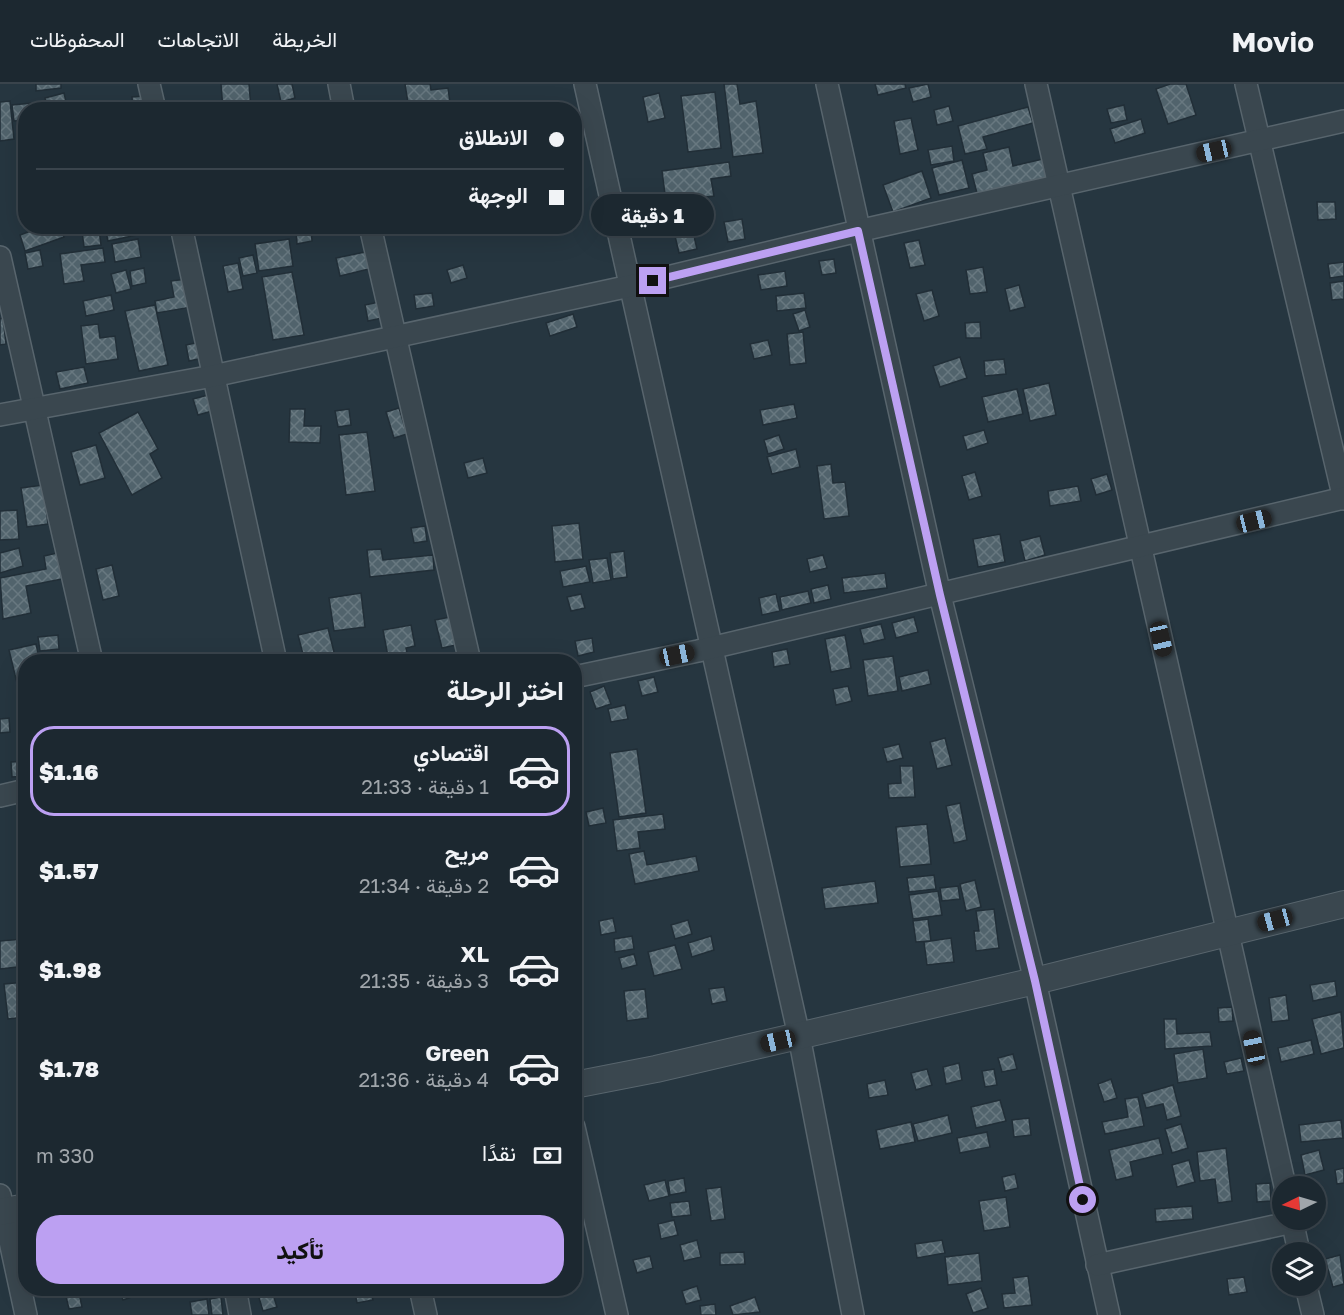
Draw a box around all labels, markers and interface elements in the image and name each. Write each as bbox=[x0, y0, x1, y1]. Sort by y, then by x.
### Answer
text: Movio bbox=[1232, 25, 1314, 58]
text: المحفوظات bbox=[30, 26, 125, 52]
text: الاتجاهات bbox=[158, 26, 239, 52]
text: الخريطة bbox=[272, 26, 337, 52]
text: الانطلاق bbox=[459, 123, 528, 150]
car bbox=[1194, 138, 1234, 164]
text: الوجهة bbox=[468, 181, 528, 208]
callout: 1 دقيقة bbox=[592, 194, 714, 236]
text: 1 دقيقة bbox=[621, 203, 684, 227]
route end bbox=[639, 267, 666, 294]
car bbox=[1234, 508, 1274, 534]
car bbox=[1148, 619, 1174, 659]
car bbox=[658, 642, 696, 668]
text: اختر الرحلة bbox=[447, 674, 564, 706]
text: اقتصادي bbox=[413, 739, 489, 766]
icon: car bbox=[507, 744, 561, 798]
text: $1.16 bbox=[39, 758, 99, 785]
text: 1 دقيقة · 21:33 bbox=[361, 774, 489, 798]
text: مريح bbox=[445, 838, 489, 865]
icon: car bbox=[507, 843, 561, 897]
text: $1.57 bbox=[39, 857, 99, 884]
text: 2 دقيقة · 21:34 bbox=[359, 873, 489, 897]
car bbox=[1255, 907, 1295, 933]
text: XL bbox=[461, 940, 489, 967]
icon: car bbox=[507, 942, 561, 996]
text: $1.98 bbox=[39, 956, 101, 983]
text: 3 دقيقة · 21:35 bbox=[359, 968, 489, 992]
car bbox=[758, 1028, 798, 1054]
car bbox=[1241, 1029, 1267, 1067]
text: Green bbox=[425, 1039, 489, 1066]
icon: car bbox=[507, 1041, 561, 1095]
text: $1.78 bbox=[39, 1055, 99, 1082]
text: 4 دقيقة · 21:36 bbox=[358, 1067, 489, 1091]
text: نقدًا bbox=[482, 1139, 516, 1166]
icon: cash bbox=[531, 1139, 564, 1172]
text: 330 m bbox=[36, 1143, 95, 1167]
north arrow bbox=[1272, 1176, 1326, 1230]
map controls bbox=[1272, 1176, 1326, 1296]
route start bbox=[1069, 1186, 1096, 1213]
button: تأكيد bbox=[36, 1215, 564, 1284]
button: layers bbox=[1272, 1242, 1326, 1296]

